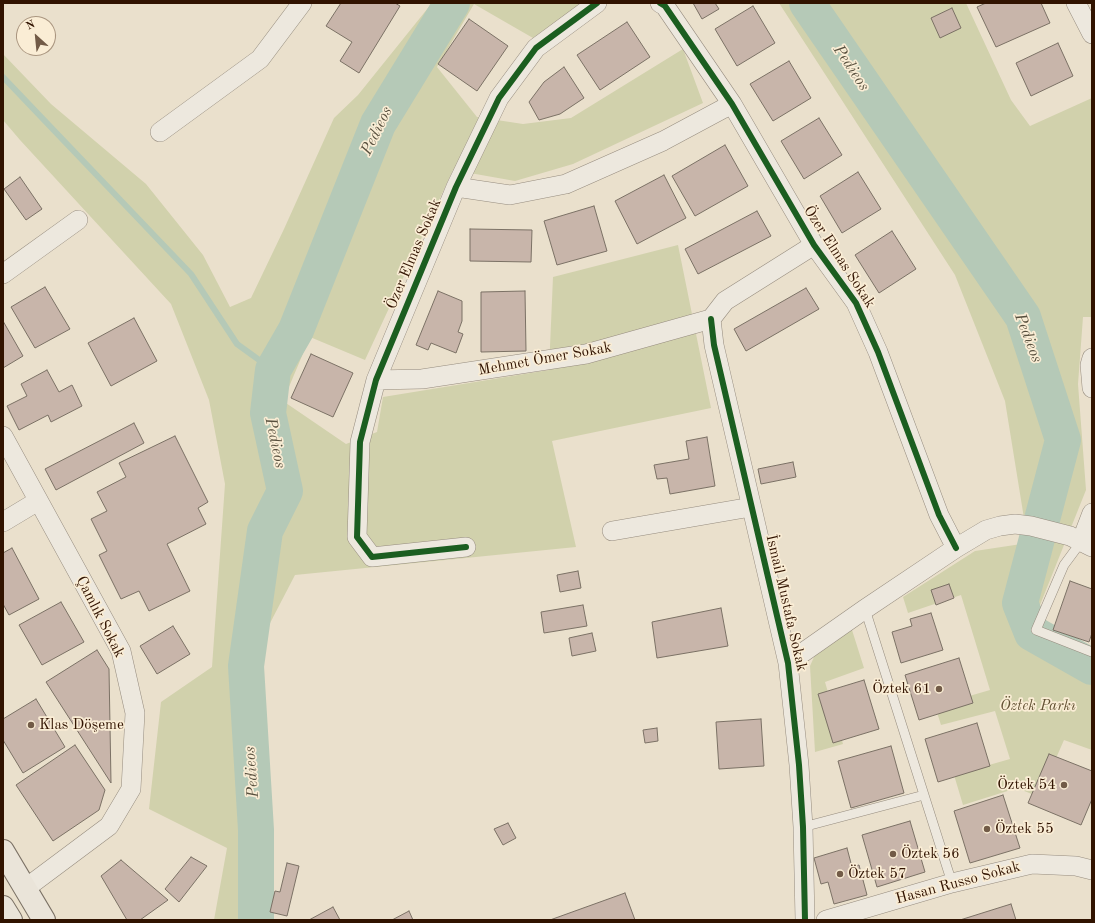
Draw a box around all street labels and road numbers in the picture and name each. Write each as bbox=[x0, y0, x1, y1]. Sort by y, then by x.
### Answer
street label: Özer Elmas Sokak bbox=[383, 196, 445, 312]
street label: Özer Elmas Sokak bbox=[799, 202, 879, 312]
street label: Mehmet Ömer Sokak bbox=[477, 338, 613, 380]
street label: İsmail Mustafa Sokak bbox=[761, 533, 811, 673]
street label: Çamlık Sokak bbox=[72, 573, 128, 661]
street label: Hasan Russo Sokak bbox=[894, 858, 1022, 908]

